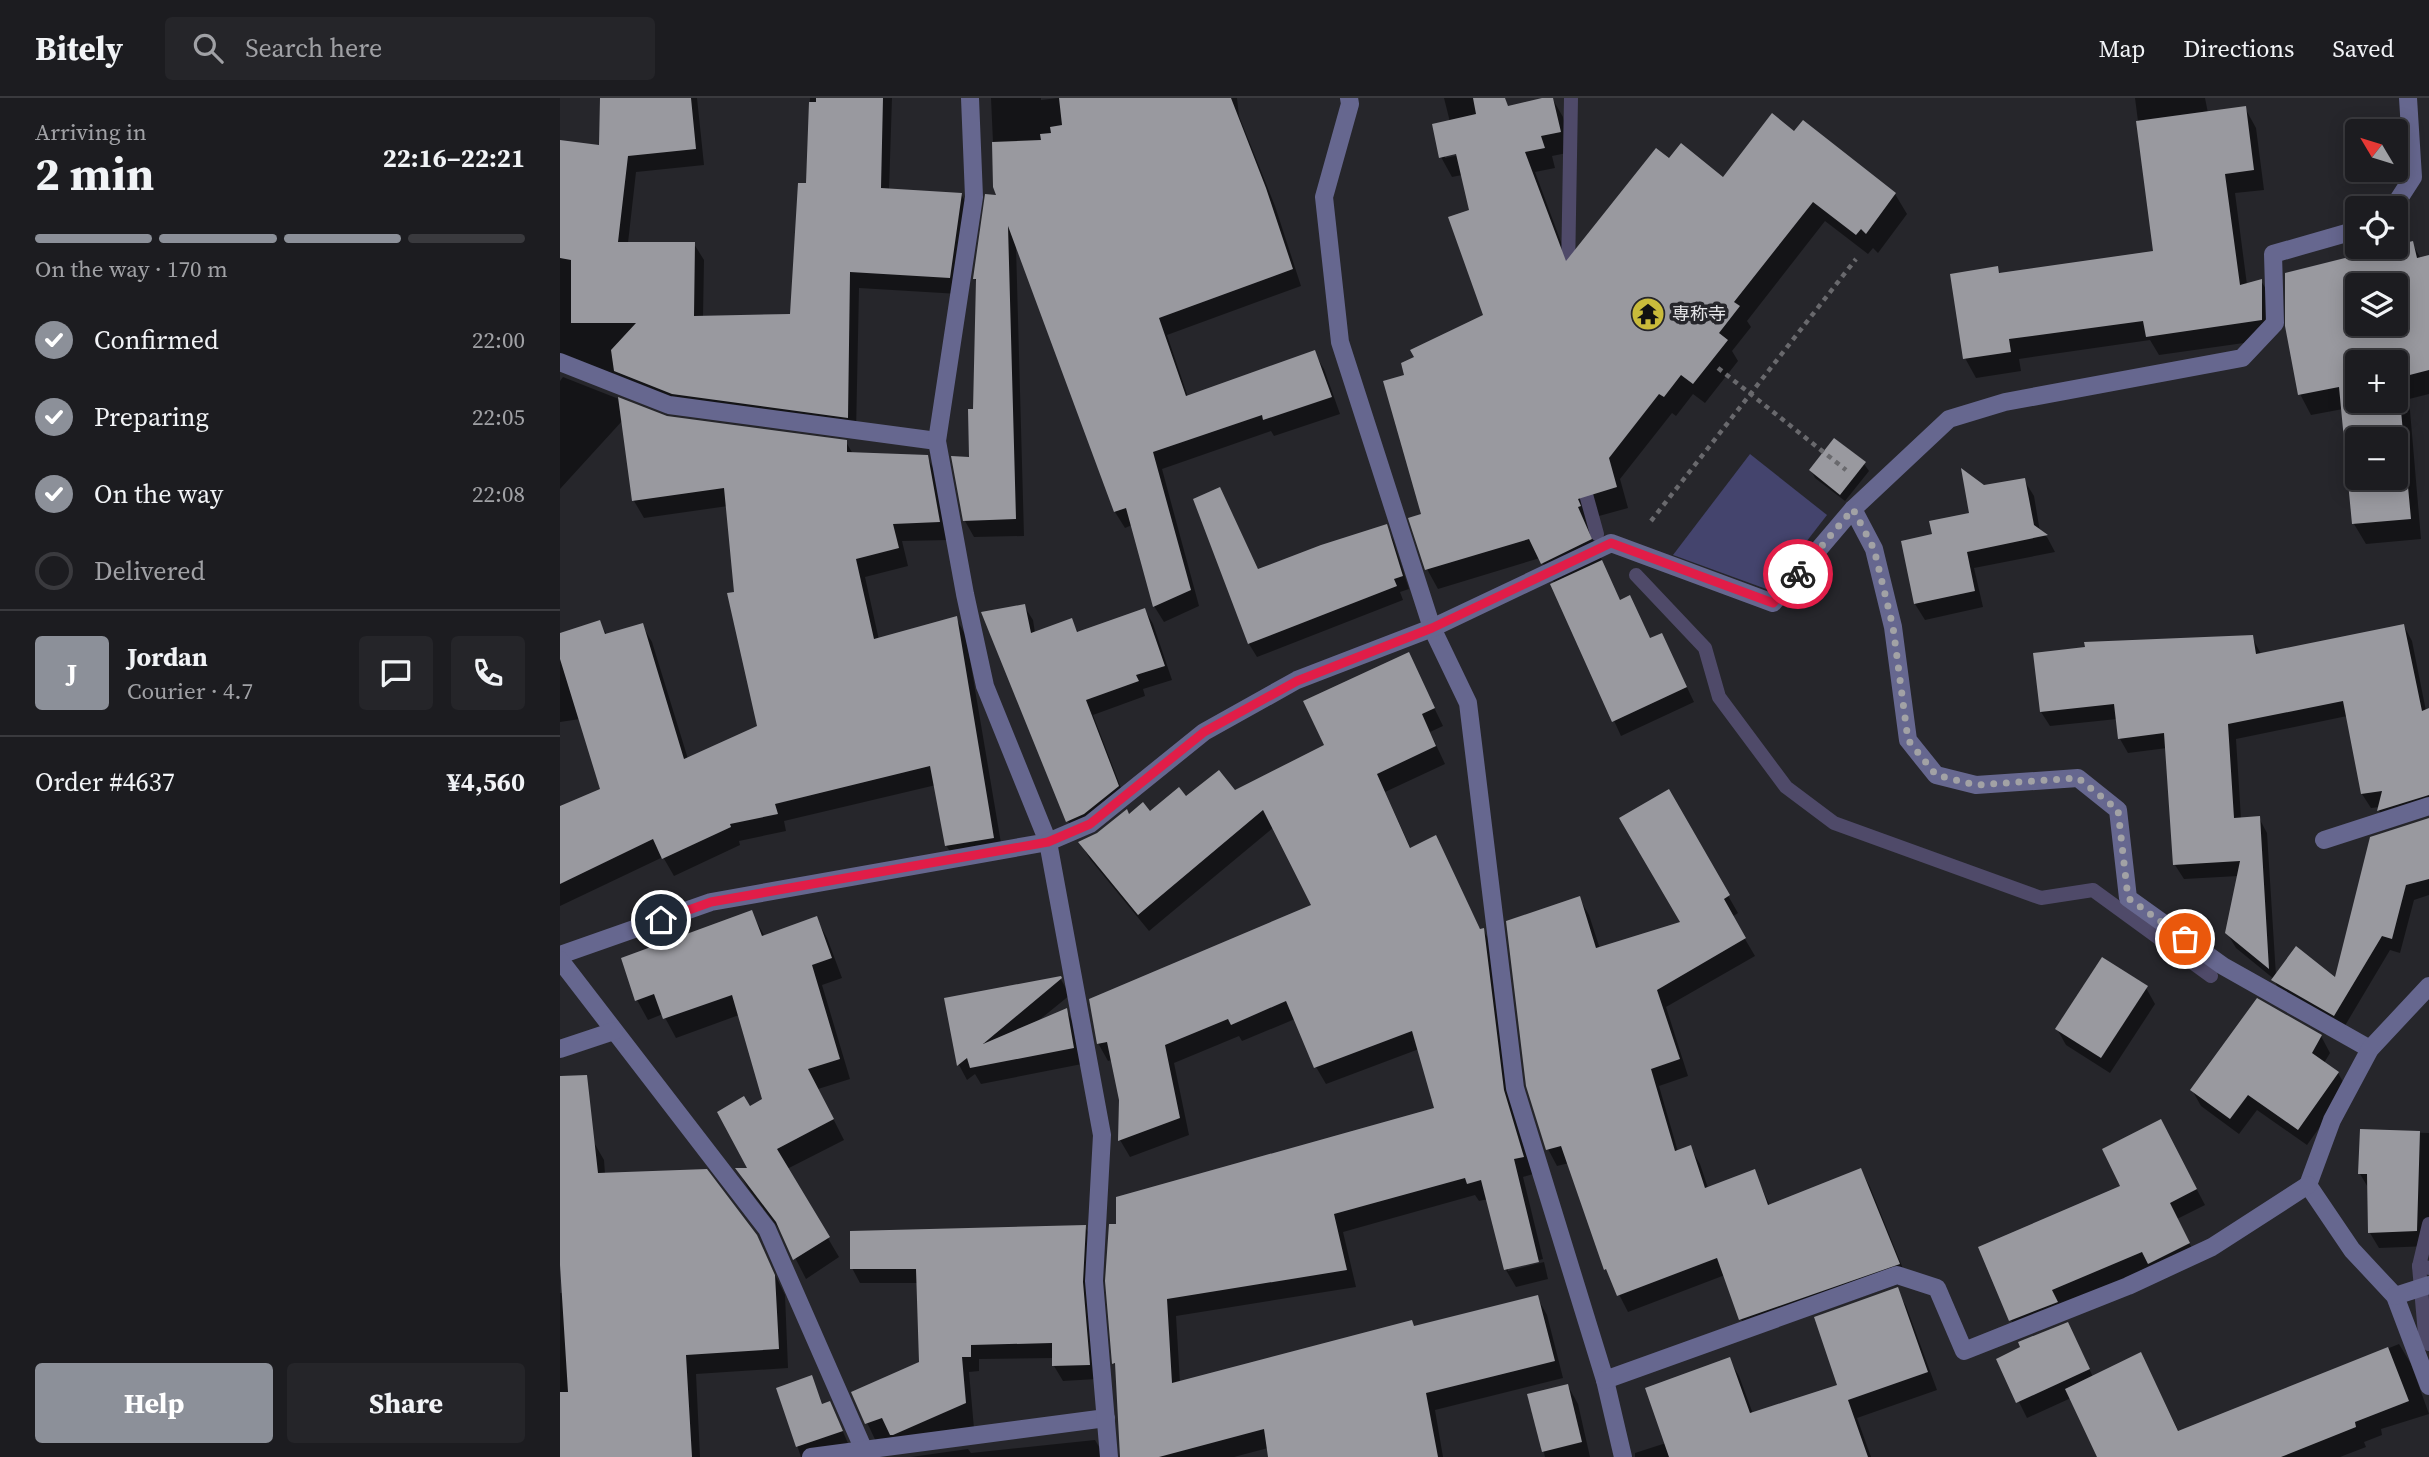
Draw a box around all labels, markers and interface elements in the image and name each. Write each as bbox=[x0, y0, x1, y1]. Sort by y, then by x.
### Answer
search box bbox=[165, 17, 655, 80]
text: Bitely bbox=[35, 26, 123, 71]
icon: search bbox=[189, 29, 227, 67]
text: Search here bbox=[245, 30, 382, 66]
text: Map bbox=[2098, 32, 2145, 65]
text: Directions bbox=[2183, 32, 2294, 65]
text: Saved bbox=[2332, 32, 2394, 65]
text: Arriving in bbox=[35, 116, 147, 148]
north arrow bbox=[2345, 119, 2408, 182]
map controls bbox=[2345, 119, 2408, 490]
text: 22:16–22:21 bbox=[383, 140, 525, 176]
text: 2 min bbox=[35, 142, 154, 205]
button: locate bbox=[2345, 196, 2408, 259]
text: On the way · 170 m bbox=[35, 253, 228, 285]
button: layers bbox=[2345, 273, 2408, 336]
temple icon: 専称寺 bbox=[1629, 295, 1667, 333]
place label: 専称寺 bbox=[1672, 301, 1726, 326]
icon: check bbox=[35, 321, 73, 359]
text: Confirmed bbox=[94, 322, 219, 358]
text: 22:00 bbox=[472, 324, 525, 356]
button: + bbox=[2345, 350, 2408, 413]
icon: check bbox=[35, 398, 73, 436]
text: Preparing bbox=[94, 399, 209, 435]
text: 22:05 bbox=[472, 401, 525, 433]
button: − bbox=[2345, 427, 2408, 490]
icon: check bbox=[35, 475, 73, 513]
text: On the way bbox=[94, 476, 223, 512]
text: 22:08 bbox=[472, 478, 525, 510]
courier bbox=[1763, 539, 1833, 609]
text: Delivered bbox=[94, 553, 205, 589]
icon: bike bbox=[1779, 555, 1817, 593]
button: chat bbox=[359, 636, 433, 710]
button: phone bbox=[451, 636, 525, 710]
text: Jordan bbox=[127, 639, 208, 675]
text: J bbox=[67, 655, 77, 691]
text: Courier · 4.7 bbox=[127, 675, 253, 707]
text: Order #4637 bbox=[35, 764, 175, 800]
text: ¥4,560 bbox=[447, 764, 525, 800]
pin bbox=[631, 890, 691, 950]
icon: home bbox=[642, 901, 680, 939]
pin bbox=[2155, 909, 2215, 969]
icon: bag bbox=[2166, 920, 2204, 958]
button: Help bbox=[35, 1363, 273, 1443]
button: Share bbox=[287, 1363, 525, 1443]

